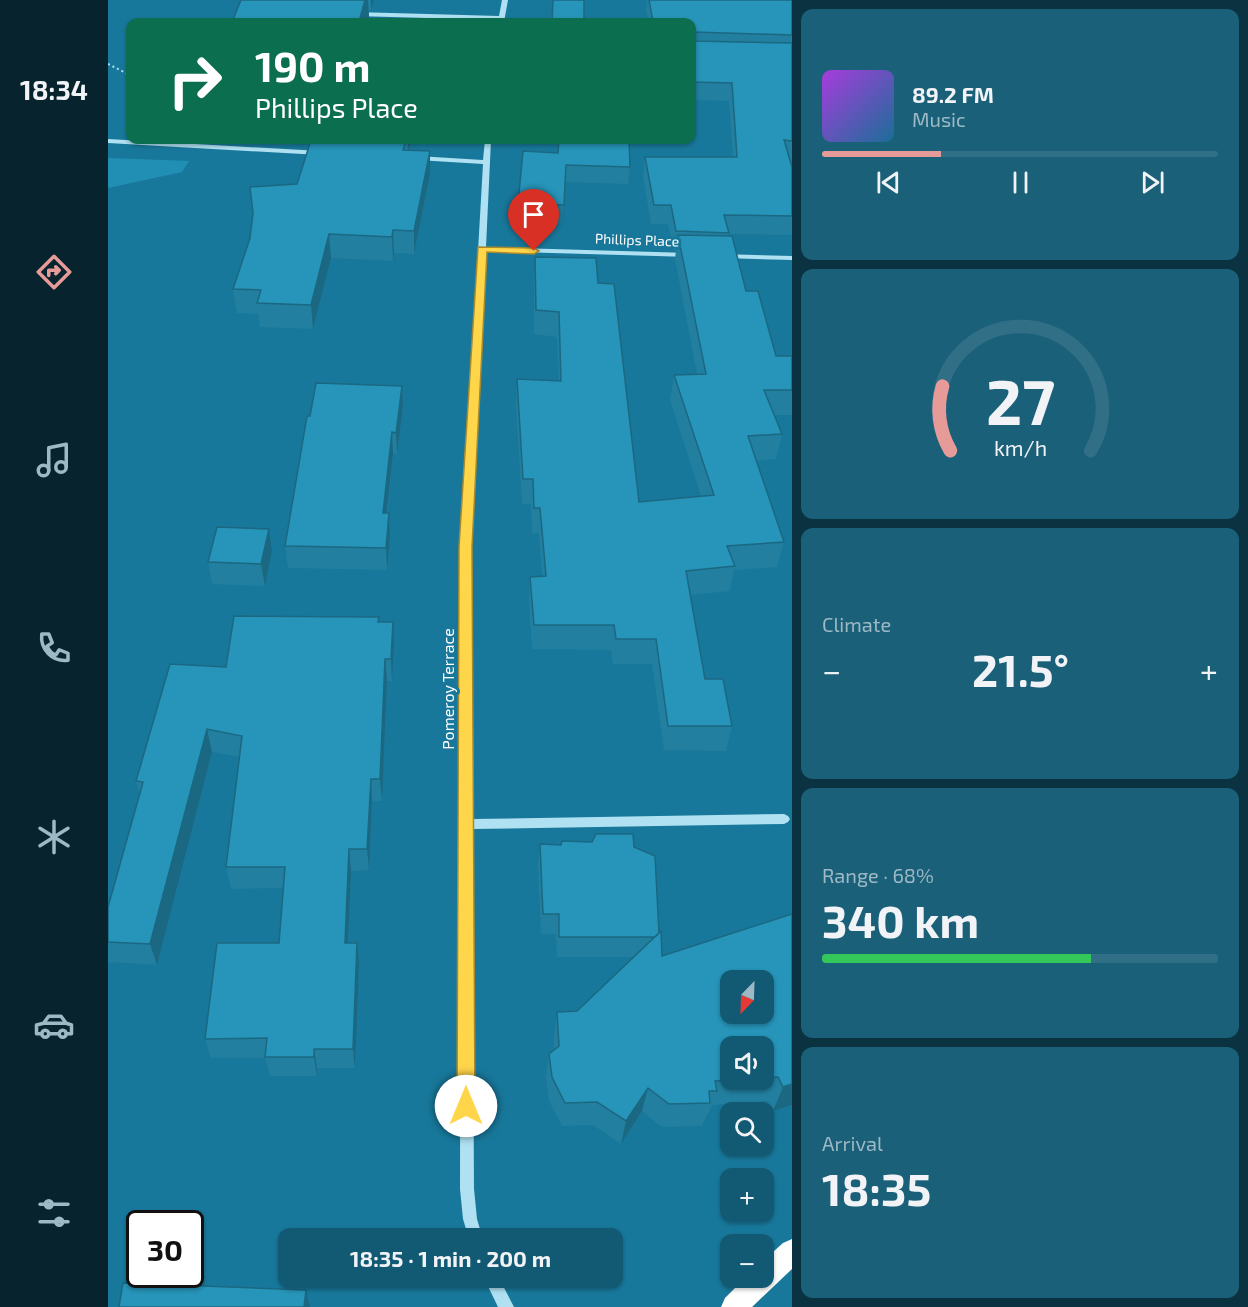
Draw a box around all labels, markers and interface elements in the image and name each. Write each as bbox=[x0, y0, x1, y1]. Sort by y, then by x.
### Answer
text: 190 m bbox=[255, 40, 371, 90]
icon: right bbox=[156, 42, 234, 120]
text: 18:34 bbox=[20, 73, 88, 105]
text: 89.2 FM bbox=[912, 81, 994, 107]
text: Phillips Place bbox=[255, 91, 418, 123]
text: Music bbox=[912, 107, 966, 131]
icon: previous bbox=[872, 166, 905, 199]
icon: pause bbox=[1004, 166, 1037, 199]
icon: next bbox=[1136, 166, 1169, 199]
pin bbox=[508, 189, 559, 251]
icon: arrive bbox=[517, 198, 550, 231]
street label: Phillips Place bbox=[595, 230, 679, 249]
icon: directions bbox=[33, 251, 75, 293]
text: 27 bbox=[985, 363, 1055, 438]
text: km/h bbox=[993, 435, 1047, 460]
icon: music bbox=[33, 439, 75, 481]
text: Climate bbox=[822, 612, 891, 636]
icon: phone bbox=[33, 627, 75, 669]
street label: Pomeroy Terrace bbox=[438, 628, 457, 750]
text: 21.5° bbox=[972, 642, 1069, 696]
text: − bbox=[822, 650, 841, 690]
text: + bbox=[1200, 650, 1218, 690]
icon: climate bbox=[33, 816, 75, 858]
text: Range · 68% bbox=[822, 863, 934, 887]
text: 340 km bbox=[822, 893, 979, 947]
north arrow bbox=[720, 970, 774, 1024]
map controls bbox=[720, 970, 774, 1288]
icon: car bbox=[33, 1004, 75, 1046]
button: sound bbox=[720, 1036, 774, 1090]
position arrow bbox=[434, 1074, 498, 1138]
button: search bbox=[720, 1102, 774, 1156]
text: Arrival bbox=[822, 1131, 883, 1155]
text: 18:35 bbox=[822, 1161, 931, 1215]
button: + bbox=[720, 1168, 774, 1222]
icon: filters bbox=[33, 1192, 75, 1234]
speed limit sign: 30 bbox=[126, 1210, 204, 1288]
button: − bbox=[720, 1234, 774, 1288]
text: 18:35 · 1 min · 200 m bbox=[350, 1245, 551, 1271]

